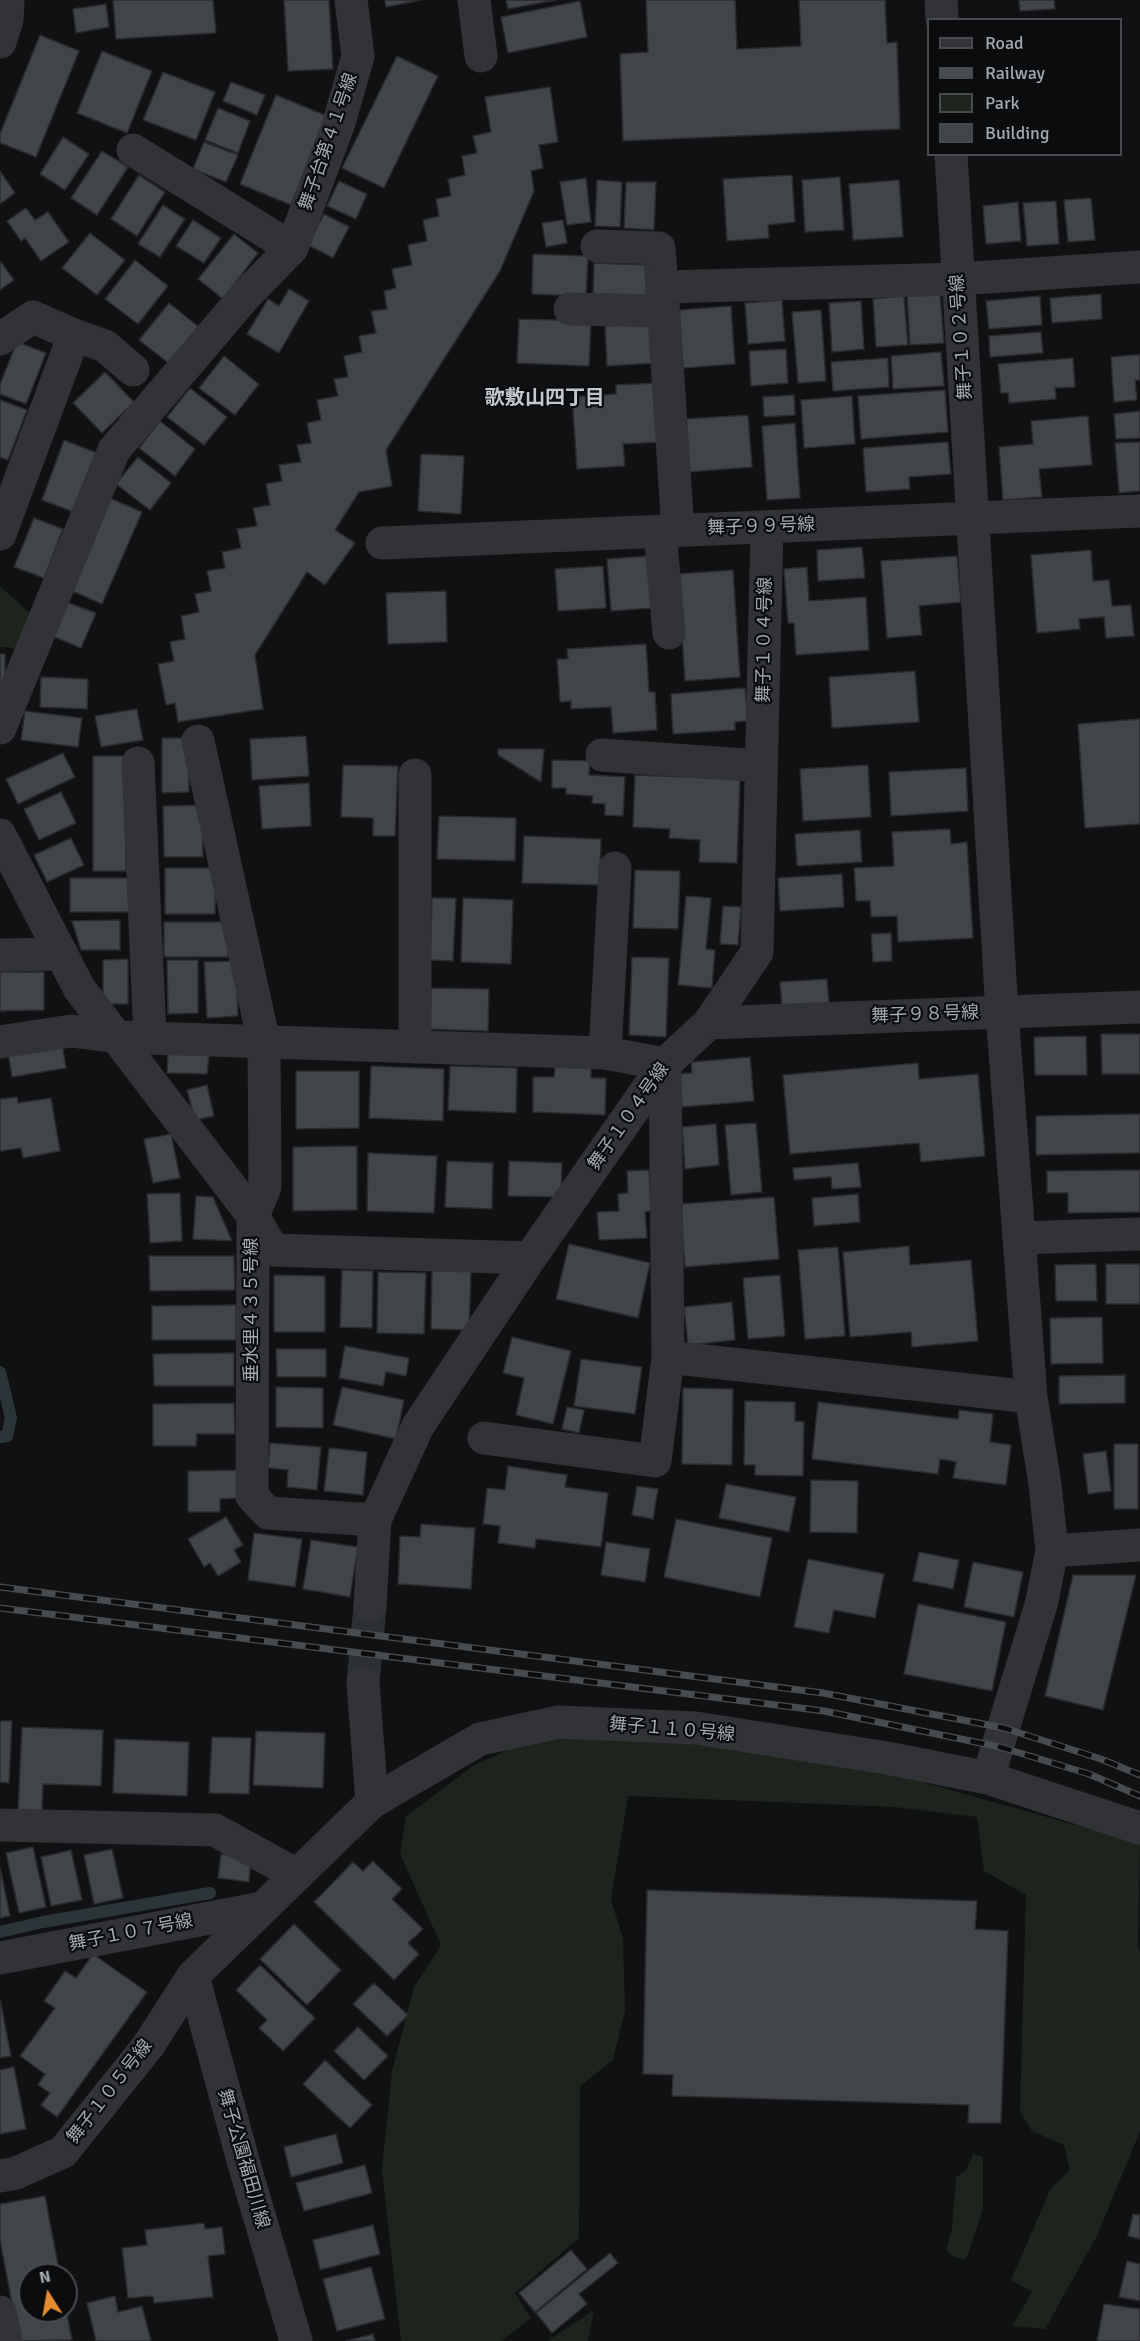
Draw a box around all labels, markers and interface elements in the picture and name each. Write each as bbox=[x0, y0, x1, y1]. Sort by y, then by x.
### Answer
legend bbox=[927, 18, 1122, 156]
text: Road bbox=[985, 32, 1024, 54]
text: Railway bbox=[985, 62, 1045, 84]
street label: 舞子台第４１号線 bbox=[295, 70, 363, 214]
text: Park bbox=[985, 92, 1020, 114]
text: Building bbox=[985, 122, 1049, 144]
street label: 舞子１０２号線 bbox=[947, 273, 977, 401]
district label: 歌敷山四丁目 bbox=[485, 387, 605, 411]
street label: 舞子９９号線 bbox=[707, 514, 815, 540]
street label: 舞子１０４号線 bbox=[753, 577, 777, 703]
street label: 舞子９８号線 bbox=[871, 1002, 979, 1028]
street label: 舞子１０４号線 bbox=[584, 1059, 674, 1175]
street label: 垂水里４３５号線 bbox=[241, 1238, 263, 1382]
street label: 舞子１１０号線 bbox=[608, 1714, 736, 1746]
street label: 舞子１０７号線 bbox=[67, 1910, 195, 1956]
street label: 舞子１０５号線 bbox=[63, 2036, 157, 2148]
street label: 舞子公園福田川線 bbox=[213, 2087, 273, 2231]
north arrow bbox=[18, 2263, 78, 2323]
text: N bbox=[38, 2266, 52, 2288]

